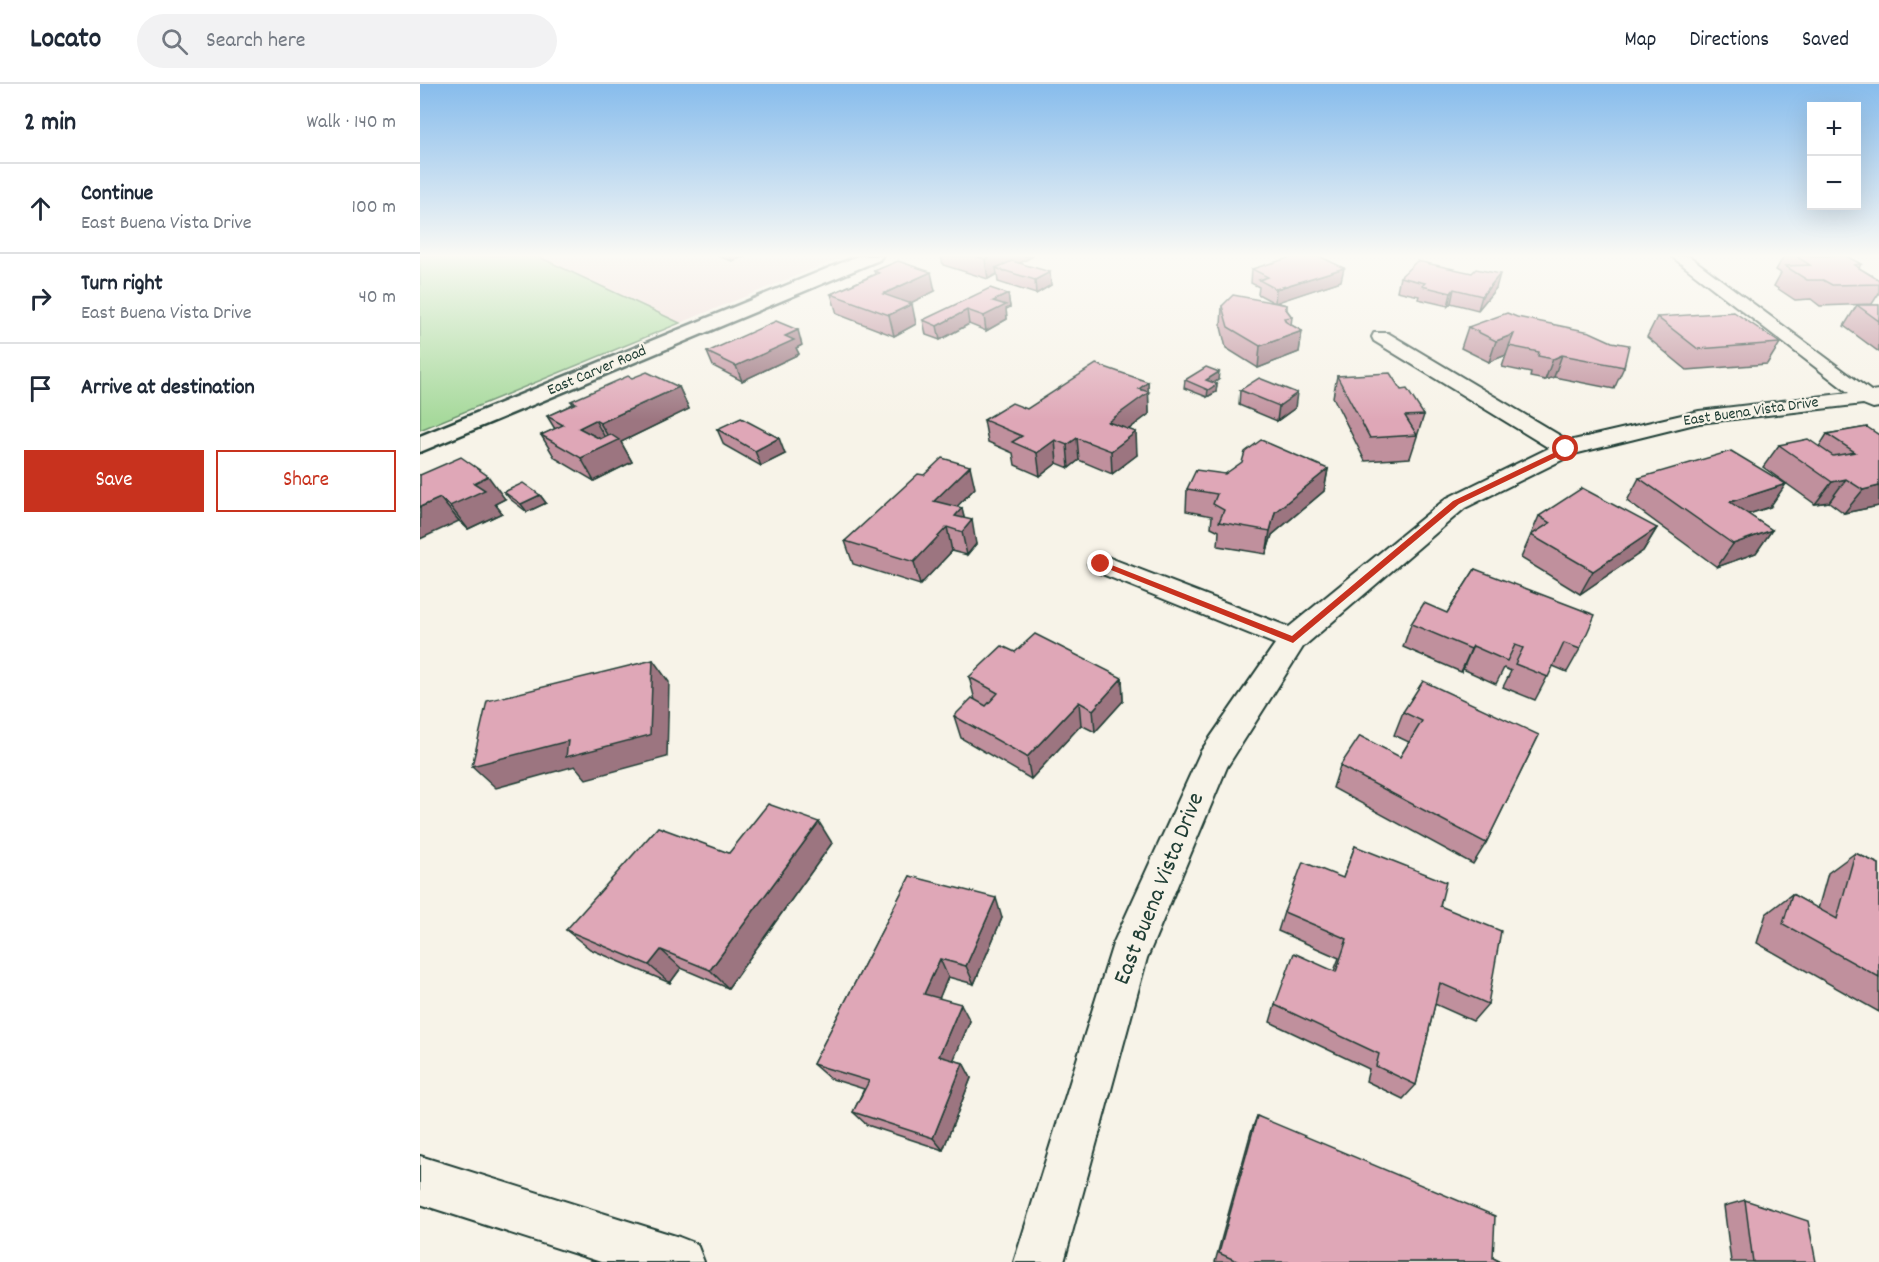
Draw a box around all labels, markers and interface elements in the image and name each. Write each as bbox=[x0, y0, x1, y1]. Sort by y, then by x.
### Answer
search box bbox=[137, 14, 557, 68]
text: Locato bbox=[30, 21, 101, 61]
icon: search bbox=[158, 25, 191, 58]
text: Search here bbox=[206, 26, 306, 57]
text: Map bbox=[1625, 26, 1656, 56]
text: Directions bbox=[1689, 26, 1769, 56]
text: Saved bbox=[1802, 26, 1849, 56]
map controls bbox=[1807, 102, 1861, 210]
button: + bbox=[1807, 102, 1861, 156]
text: 2 min bbox=[24, 105, 76, 142]
text: Walk · 140 m bbox=[307, 109, 396, 137]
button: − bbox=[1807, 156, 1861, 210]
text: Continue bbox=[81, 179, 153, 210]
icon: ahead bbox=[24, 192, 57, 225]
text: 100 m bbox=[352, 194, 396, 222]
text: East Buena Vista Drive bbox=[81, 210, 252, 238]
text: Turn right bbox=[81, 269, 163, 300]
icon: right bbox=[24, 282, 57, 315]
text: 40 m bbox=[358, 284, 396, 312]
text: East Buena Vista Drive bbox=[81, 300, 252, 328]
street label: East Carver Road bbox=[544, 340, 650, 402]
icon: arrive bbox=[24, 372, 57, 405]
text: Arrive at destination bbox=[81, 373, 255, 404]
street label: East Buena Vista Drive bbox=[1682, 391, 1820, 433]
route start bbox=[1552, 435, 1578, 461]
button: Save bbox=[24, 450, 204, 512]
button: Share bbox=[216, 450, 396, 512]
route end bbox=[1087, 550, 1113, 576]
street label: East Buena Vista Drive bbox=[1106, 788, 1214, 990]

